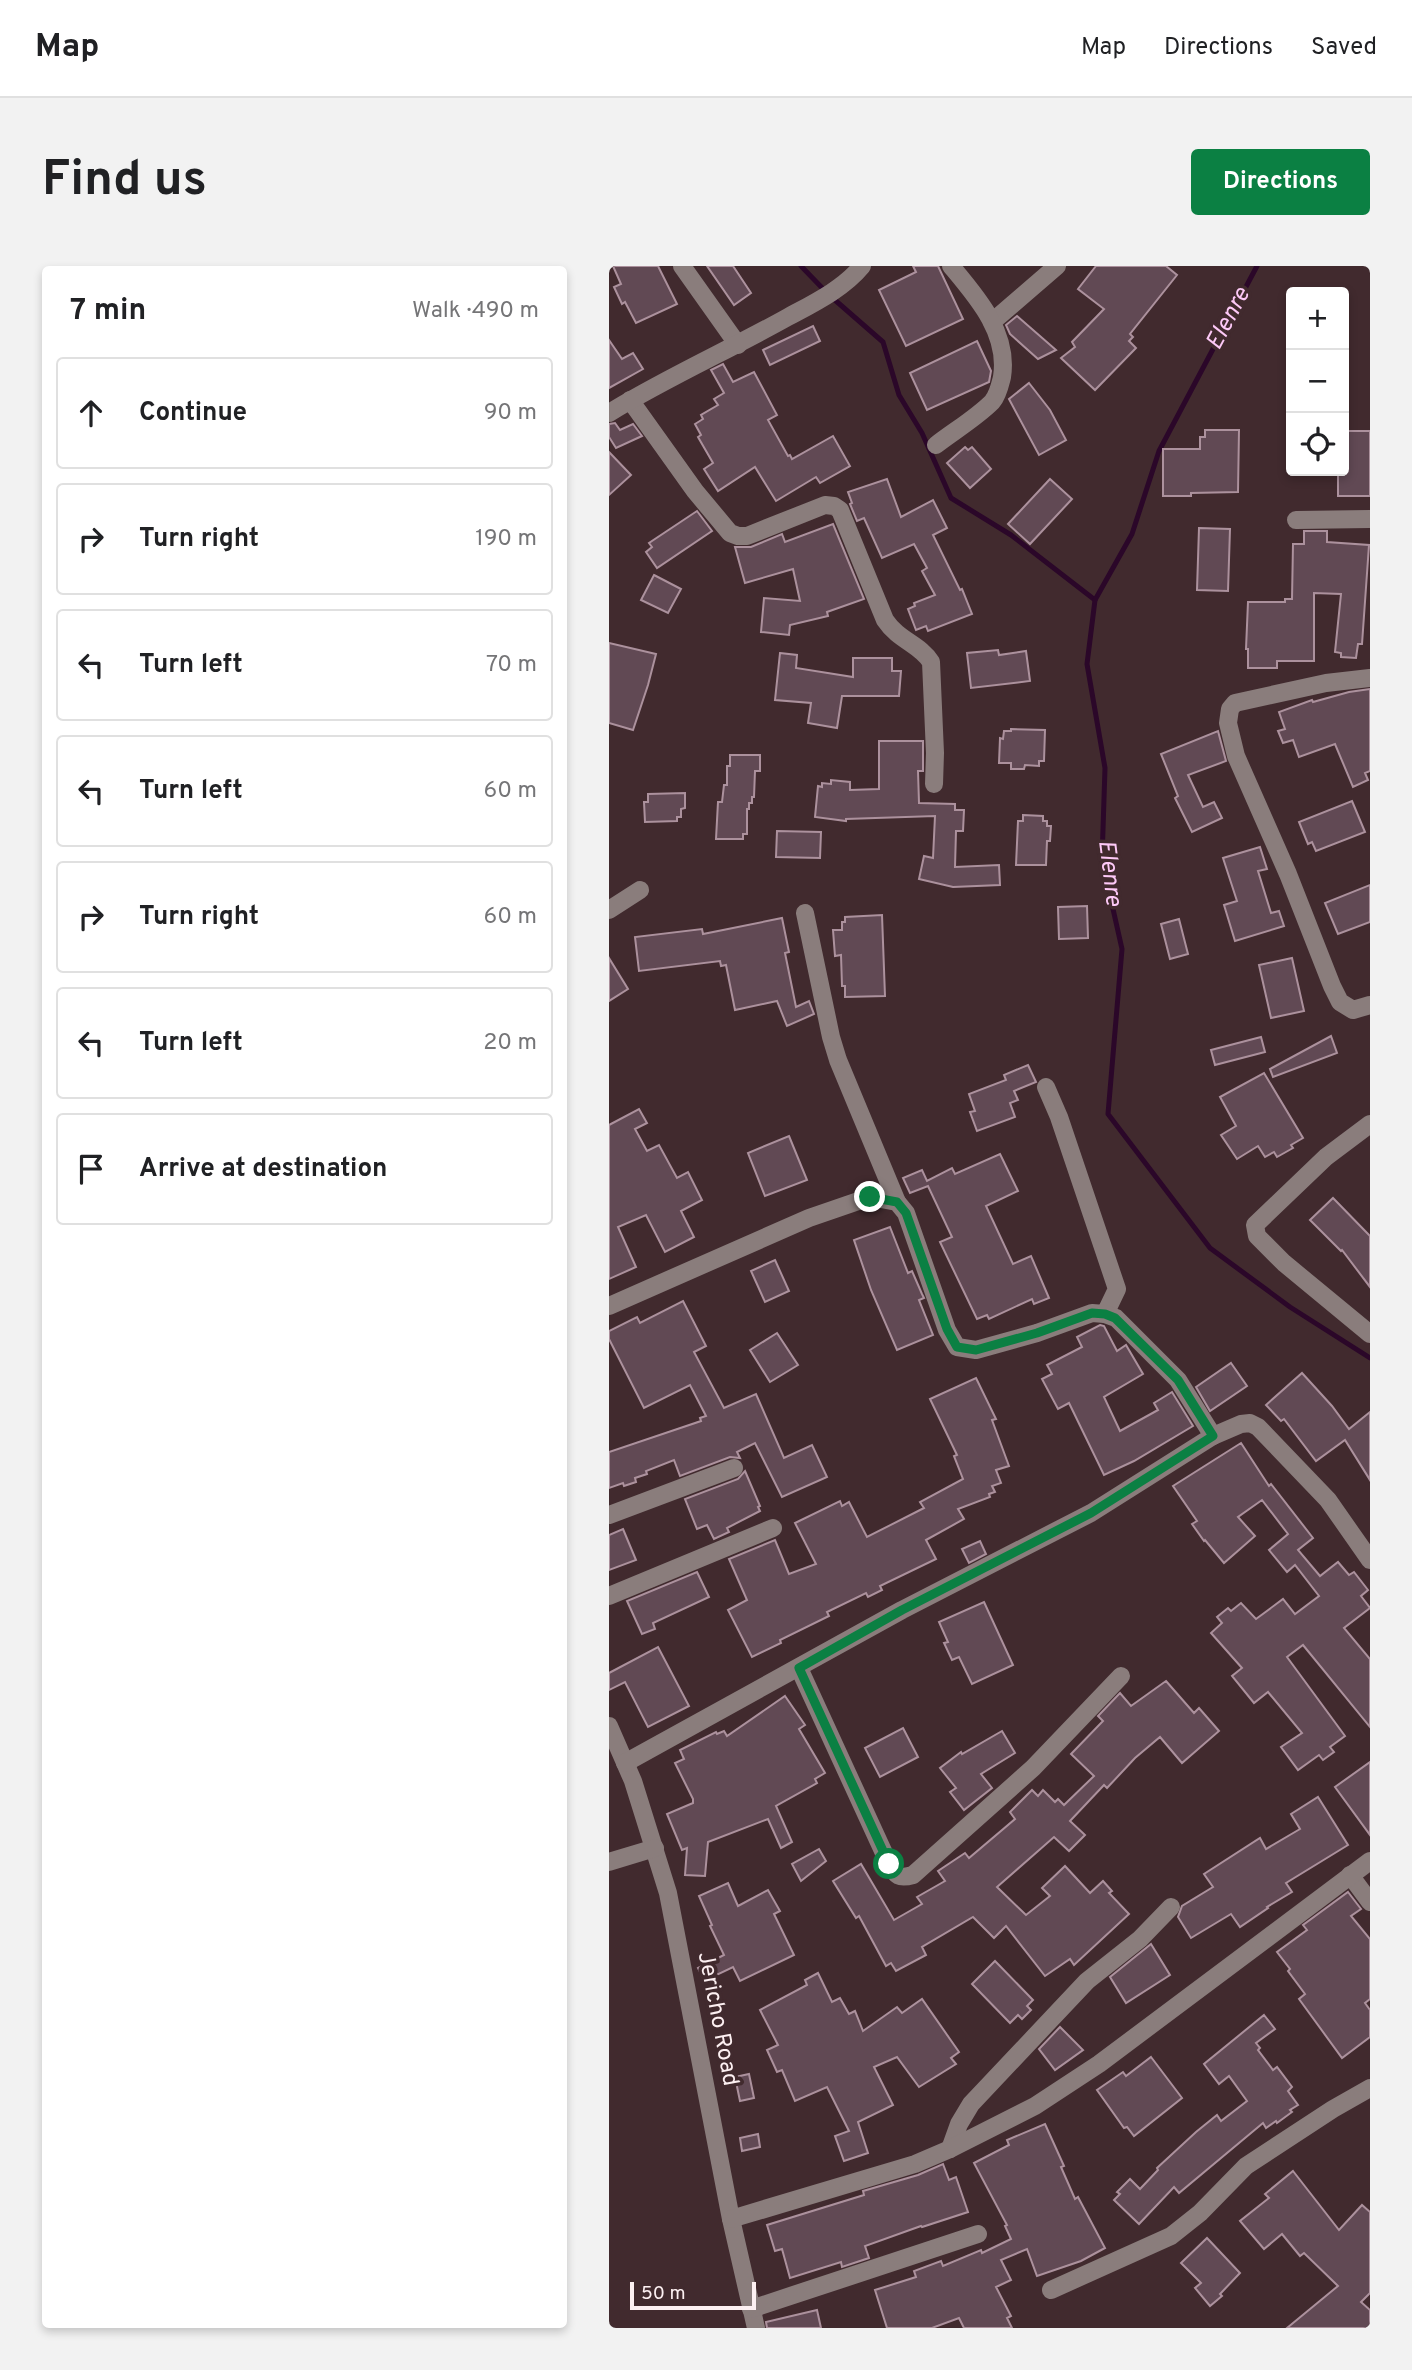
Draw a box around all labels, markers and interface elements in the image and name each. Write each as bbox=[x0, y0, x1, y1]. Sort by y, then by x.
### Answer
text: Map bbox=[35, 27, 99, 69]
text: Map bbox=[1081, 33, 1126, 63]
text: Directions bbox=[1164, 33, 1273, 63]
text: Saved bbox=[1311, 33, 1377, 63]
button: Directions bbox=[1191, 149, 1370, 215]
text: Find us bbox=[42, 151, 207, 213]
water label: Elenre bbox=[1200, 282, 1258, 355]
map controls bbox=[1286, 287, 1349, 476]
button: + bbox=[1286, 287, 1349, 350]
text: 7 min bbox=[70, 293, 146, 330]
text: Walk · 490 m bbox=[412, 297, 539, 326]
button: − bbox=[1286, 350, 1349, 413]
icon: ahead bbox=[72, 394, 110, 432]
text: Continue bbox=[139, 397, 247, 430]
text: 90 m bbox=[484, 399, 537, 428]
button: locate bbox=[1286, 413, 1349, 476]
icon: right bbox=[72, 520, 110, 558]
text: Turn right bbox=[139, 523, 259, 556]
text: 190 m bbox=[475, 525, 537, 554]
icon: left bbox=[72, 646, 110, 684]
text: Turn left bbox=[139, 649, 243, 682]
text: 70 m bbox=[486, 651, 537, 680]
icon: left bbox=[72, 772, 110, 810]
text: Turn left bbox=[139, 775, 243, 808]
text: 60 m bbox=[484, 777, 537, 806]
water label: Elenre bbox=[1090, 838, 1128, 908]
icon: right bbox=[72, 898, 110, 936]
text: Turn right bbox=[139, 901, 259, 934]
text: 60 m bbox=[484, 903, 537, 932]
icon: left bbox=[72, 1024, 110, 1062]
text: Turn left bbox=[139, 1027, 243, 1060]
text: 20 m bbox=[483, 1029, 537, 1058]
icon: arrive bbox=[72, 1150, 110, 1188]
text: Arrive at destination bbox=[139, 1153, 387, 1186]
route end bbox=[854, 1181, 885, 1212]
route start bbox=[873, 1848, 904, 1879]
street label: Jericho Road bbox=[690, 1949, 744, 2089]
scale bar bbox=[630, 2279, 756, 2311]
text: 50 m bbox=[641, 2282, 686, 2306]

